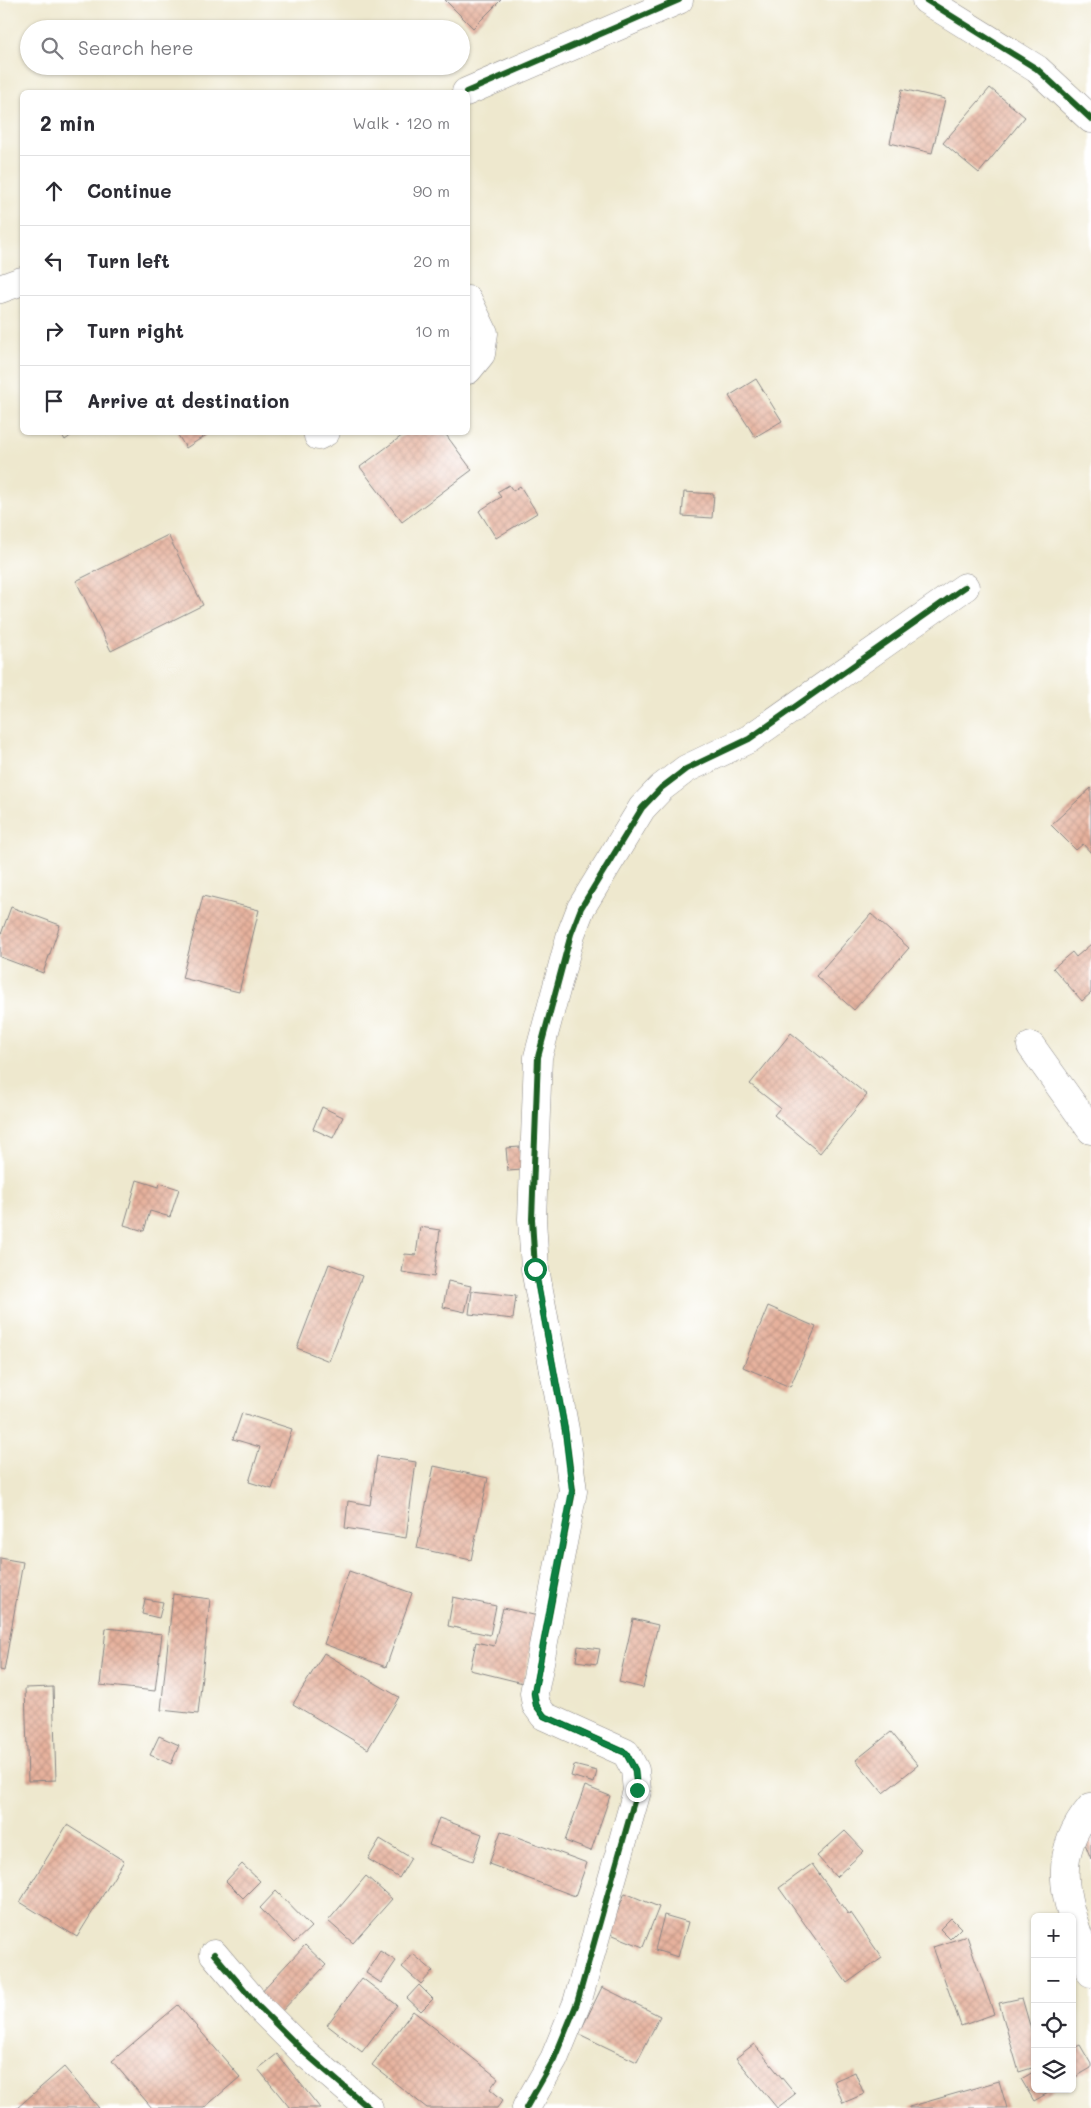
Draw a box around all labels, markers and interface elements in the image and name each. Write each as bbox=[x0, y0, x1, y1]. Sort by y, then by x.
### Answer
search box bbox=[20, 20, 470, 75]
icon: search bbox=[38, 34, 66, 62]
text: Search here bbox=[78, 35, 194, 60]
text: 2 min bbox=[40, 109, 95, 136]
text: Walk · 120 m bbox=[352, 112, 450, 133]
icon: ahead bbox=[40, 177, 68, 205]
text: Continue bbox=[87, 178, 172, 203]
text: 90 m bbox=[413, 180, 450, 201]
icon: left bbox=[40, 247, 68, 275]
text: Turn left bbox=[87, 248, 170, 273]
text: 20 m bbox=[413, 250, 450, 271]
icon: right bbox=[40, 317, 68, 345]
text: Turn right bbox=[87, 318, 184, 343]
text: 10 m bbox=[415, 320, 450, 341]
icon: arrive bbox=[40, 387, 68, 415]
text: Arrive at destination bbox=[87, 388, 290, 413]
route start bbox=[524, 1258, 547, 1281]
route end bbox=[626, 1779, 649, 1802]
map controls bbox=[1031, 1913, 1076, 2093]
button: + bbox=[1031, 1913, 1076, 1958]
button: − bbox=[1031, 1958, 1076, 2003]
button: locate bbox=[1031, 2003, 1076, 2048]
button: layers bbox=[1031, 2048, 1076, 2093]

